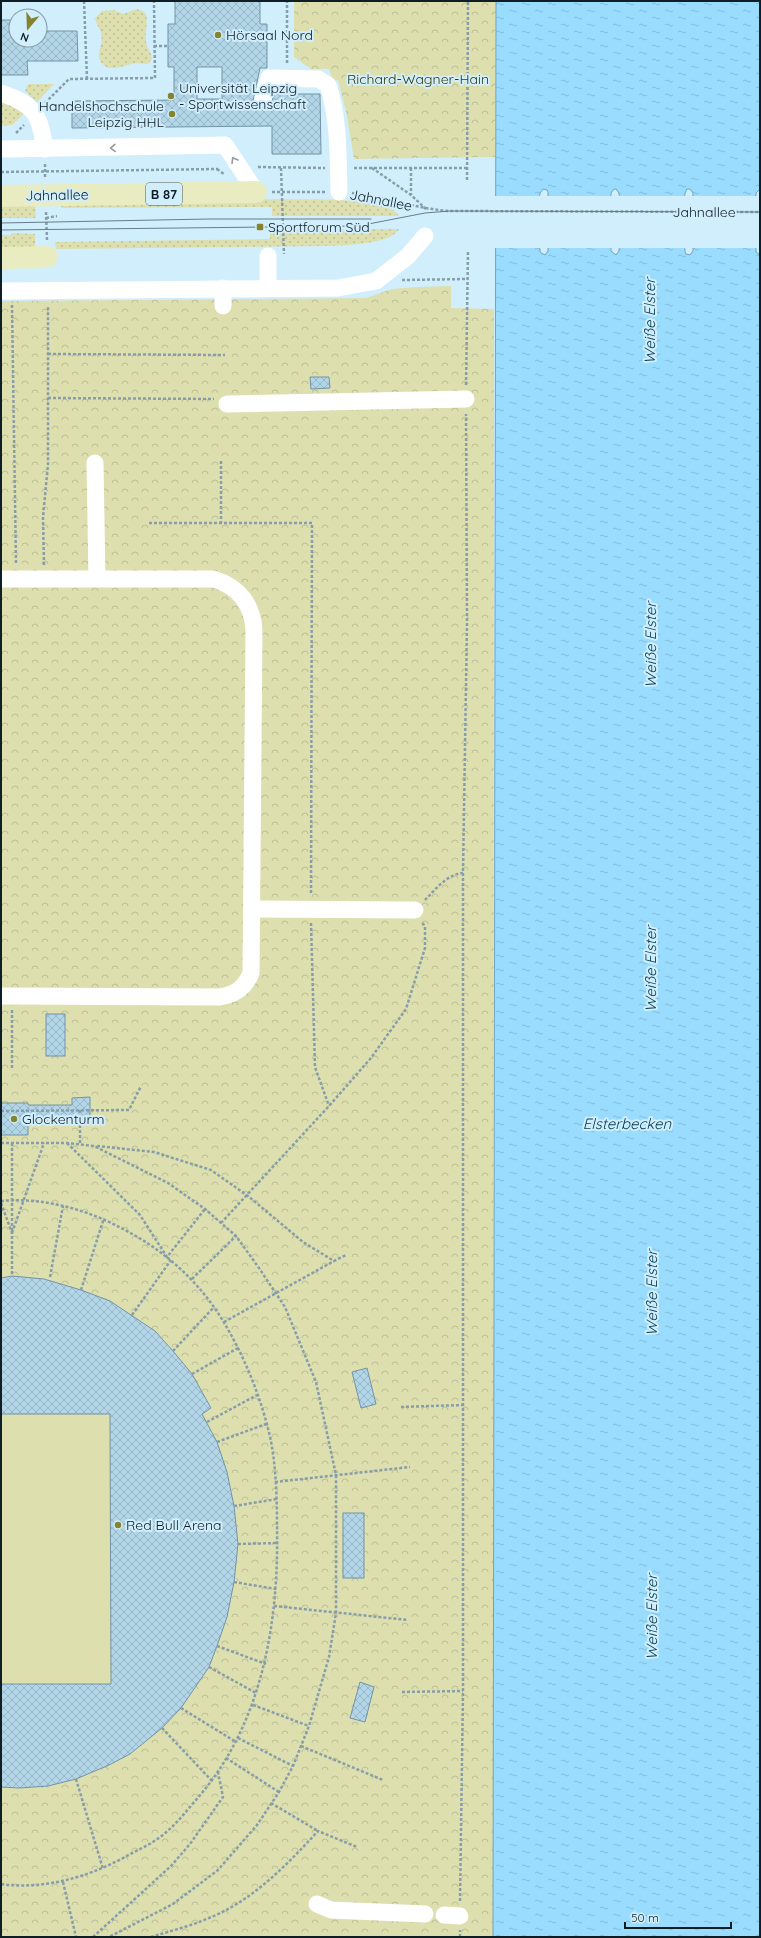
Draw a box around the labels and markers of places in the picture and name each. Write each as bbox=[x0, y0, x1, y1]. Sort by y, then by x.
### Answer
place label: Hörsaal Nord bbox=[226, 26, 313, 44]
marker: Hörsaal Nord bbox=[213, 30, 223, 40]
place label: Universität Leipzig - Sportwissenschaft bbox=[179, 79, 307, 113]
marker: Universität Leipzig - Sportwissenschaft bbox=[166, 91, 176, 101]
place label: Handelshochschule Leipzig HHL bbox=[39, 97, 165, 131]
marker: Handelshochschule Leipzig HHL bbox=[167, 109, 177, 119]
place label: Sportforum Süd bbox=[268, 218, 370, 236]
marker: Sportforum Süd bbox=[255, 222, 265, 232]
place label: Glockenturm bbox=[22, 1110, 105, 1128]
marker: Glockenturm bbox=[9, 1114, 19, 1124]
place label: Red Bull Arena bbox=[126, 1516, 222, 1534]
marker: Red Bull Arena bbox=[113, 1520, 123, 1530]

